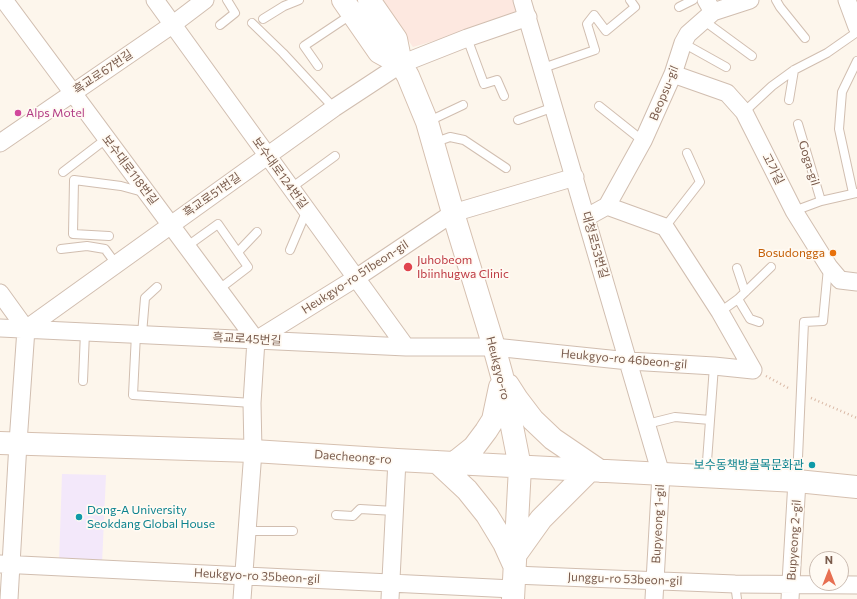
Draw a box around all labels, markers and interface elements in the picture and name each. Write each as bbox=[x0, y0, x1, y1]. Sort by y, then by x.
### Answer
street label: 흑교로67번길 bbox=[70, 47, 136, 97]
street label: Beopsu-gil bbox=[646, 63, 682, 123]
place label: Alps Motel bbox=[26, 106, 85, 120]
marker: Alps Motel bbox=[13, 108, 23, 118]
street label: 보수대로118번길 bbox=[99, 132, 161, 208]
street label: 보수대로124번길 bbox=[249, 134, 311, 212]
street label: Goga-gil bbox=[795, 139, 823, 187]
street label: 고가길 bbox=[759, 151, 787, 187]
street label: 흑교로51번길 bbox=[180, 170, 244, 220]
street label: 대청로53번길 bbox=[579, 210, 611, 280]
street label: Heukgyo-ro 51beon-gil bbox=[299, 237, 411, 317]
place label: Bosudongga bbox=[758, 246, 825, 260]
marker: Bosudongga bbox=[828, 248, 838, 258]
place label: Juhobeom Ibiinhugwa Clinic bbox=[417, 253, 509, 281]
marker: Juhobeom Ibiinhugwa Clinic bbox=[402, 261, 414, 273]
street label: 흑교로45번길 bbox=[212, 330, 282, 348]
street label: Heukgyo-ro bbox=[483, 335, 513, 401]
street label: Heukgyo-ro 46beon-gil bbox=[560, 346, 688, 372]
street label: Daecheong-ro bbox=[314, 447, 392, 467]
place label: 보수동책방골목문화관 bbox=[694, 458, 804, 472]
marker: 보수동책방골목문화관 bbox=[807, 460, 817, 470]
street label: Bupyeong 1-gil bbox=[649, 484, 667, 564]
street label: Bupyeong 2-gil bbox=[784, 499, 804, 581]
place label: Dong-A University Seokdang Global House bbox=[87, 503, 215, 531]
marker: Dong-A University Seokdang Global House bbox=[74, 512, 84, 522]
north arrow bbox=[809, 551, 849, 591]
text: N bbox=[825, 553, 833, 566]
street label: Heukgyo-ro 35beon-gil bbox=[194, 566, 320, 586]
street label: Junggu-ro 53beon-gil bbox=[567, 570, 683, 588]

